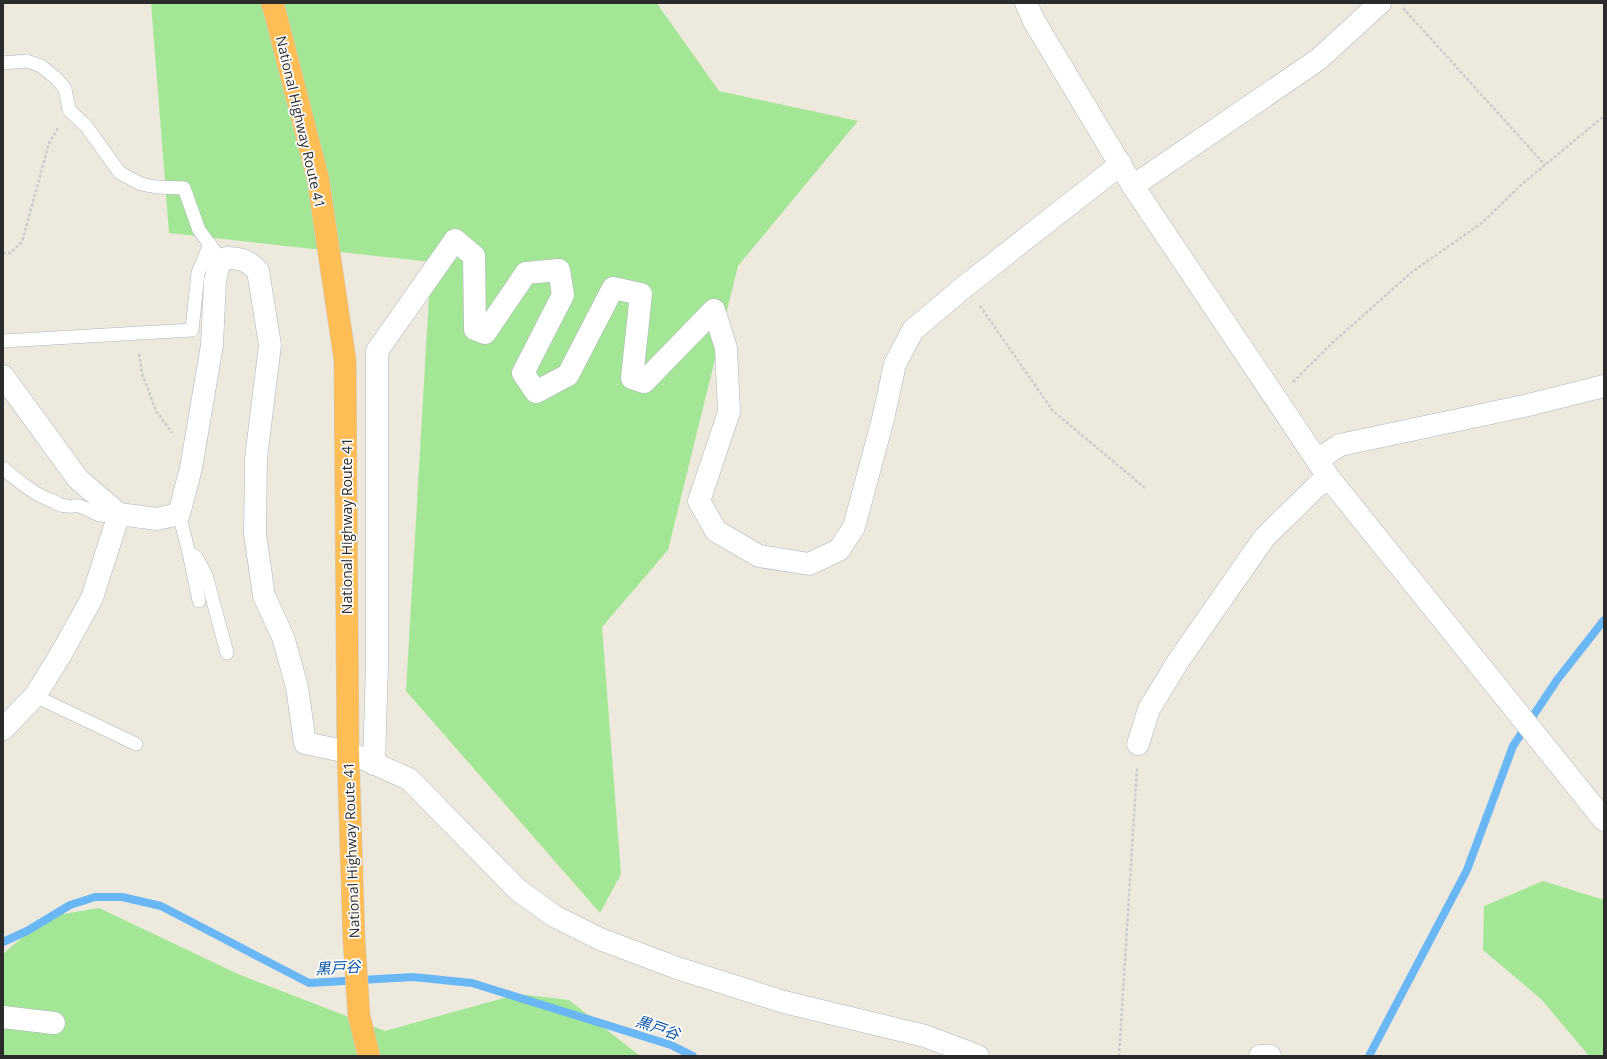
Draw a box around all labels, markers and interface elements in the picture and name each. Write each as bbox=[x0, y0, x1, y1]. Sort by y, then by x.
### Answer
street label: National Highway Route 41 bbox=[272, 34, 330, 210]
street label: National Highway Route 41 bbox=[337, 438, 356, 614]
street label: National Highway Route 41 bbox=[338, 762, 364, 938]
water label: 黒戸谷 bbox=[315, 956, 363, 978]
water label: 黒戸谷 bbox=[633, 1010, 684, 1044]

